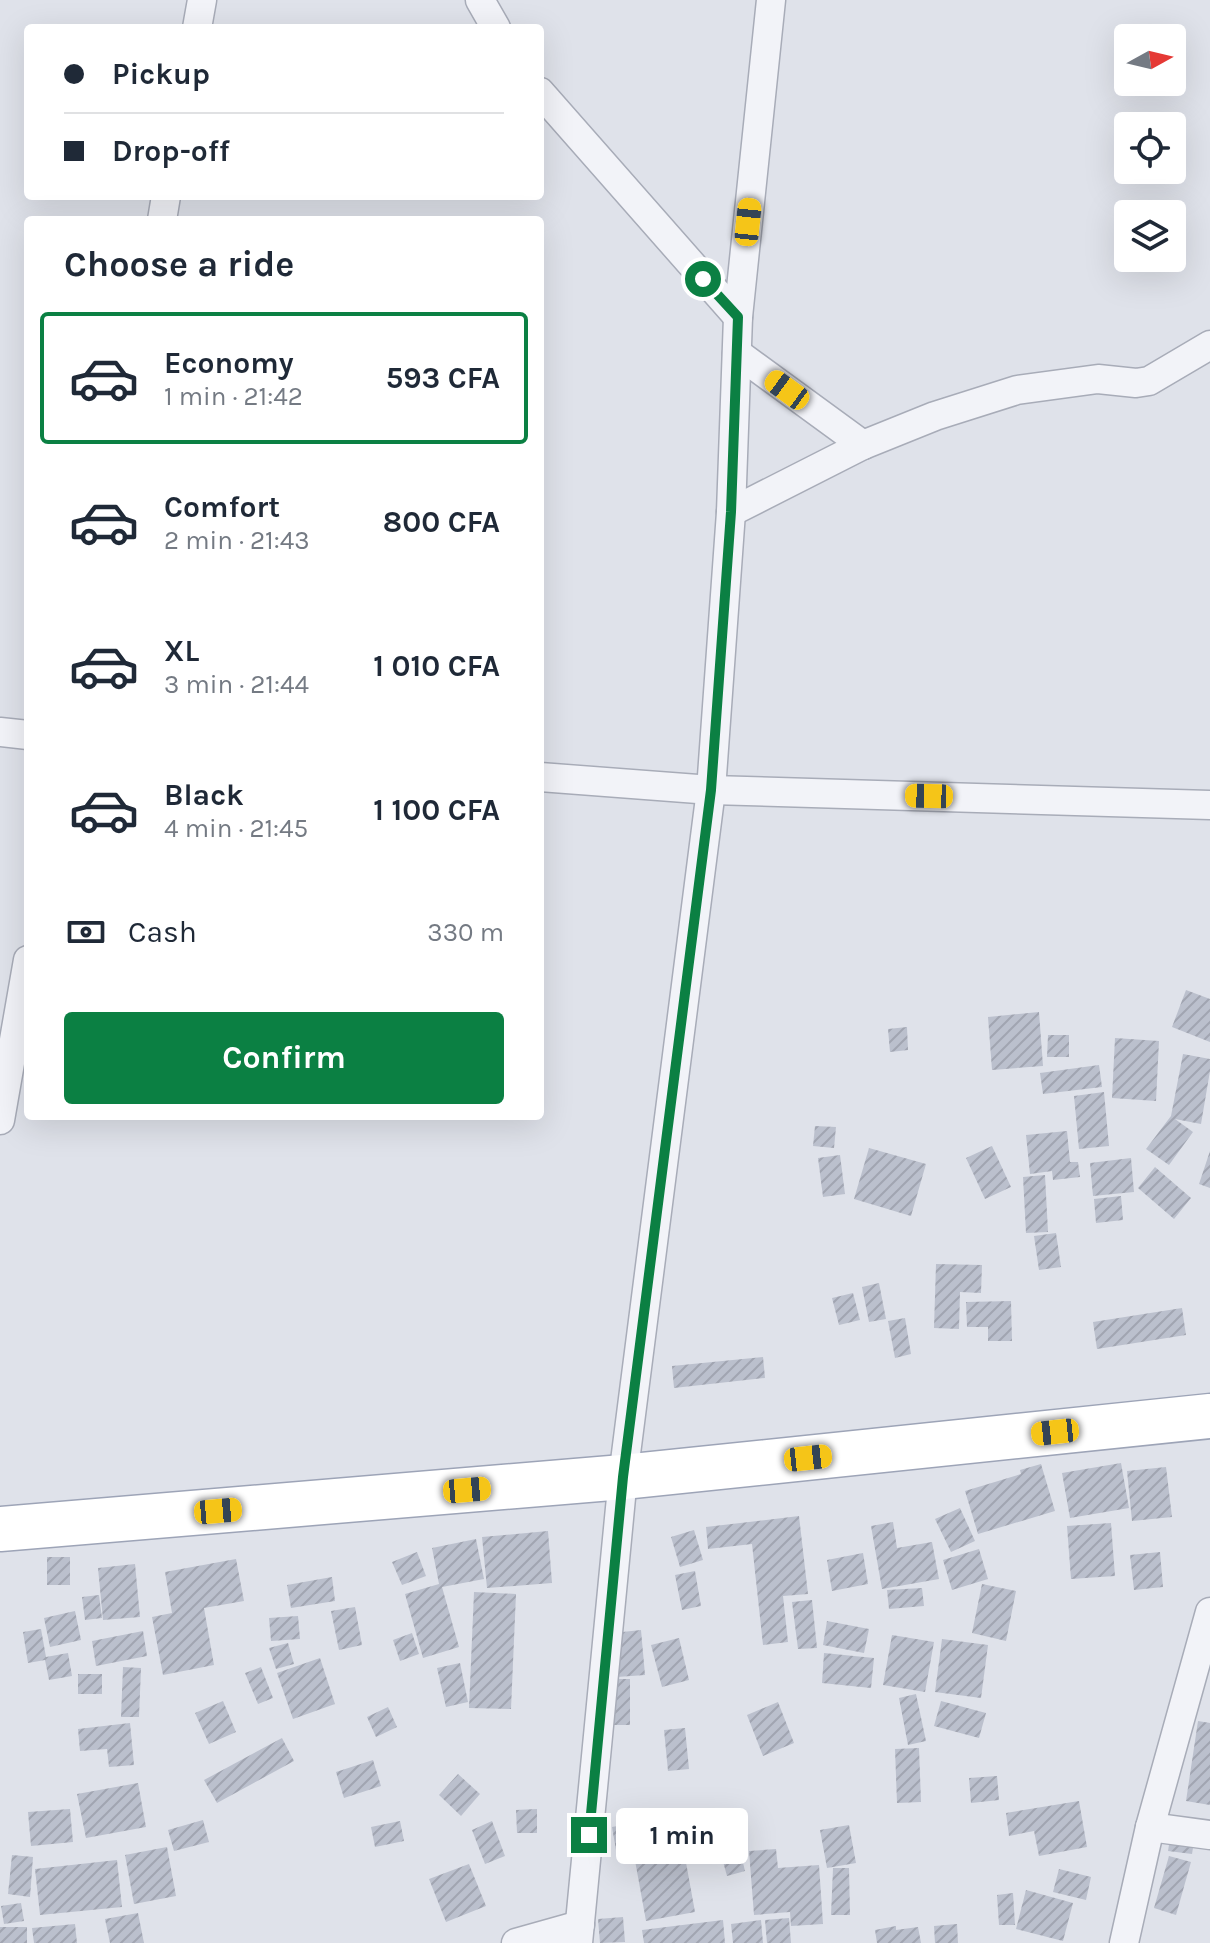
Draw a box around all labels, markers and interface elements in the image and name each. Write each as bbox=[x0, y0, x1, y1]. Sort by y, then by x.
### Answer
north arrow bbox=[1114, 24, 1186, 96]
map controls bbox=[1114, 24, 1186, 272]
text: Pickup bbox=[112, 56, 210, 92]
button: locate bbox=[1114, 112, 1186, 184]
text: Drop-off bbox=[112, 133, 230, 169]
car bbox=[734, 197, 762, 247]
button: layers bbox=[1114, 200, 1186, 272]
text: Choose a ride bbox=[64, 243, 294, 285]
route start bbox=[685, 261, 721, 297]
icon: car bbox=[68, 342, 140, 414]
text: Economy bbox=[164, 345, 294, 381]
text: 593 CFA bbox=[386, 360, 500, 396]
car bbox=[761, 366, 813, 414]
text: 1 min · 21:42 bbox=[164, 381, 303, 412]
icon: car bbox=[68, 486, 140, 558]
text: Comfort bbox=[164, 489, 280, 525]
text: 800 CFA bbox=[383, 504, 500, 540]
text: 2 min · 21:43 bbox=[164, 525, 310, 556]
icon: car bbox=[68, 630, 140, 702]
text: XL bbox=[164, 633, 199, 669]
text: 1 010 CFA bbox=[373, 648, 500, 684]
text: 3 min · 21:44 bbox=[164, 669, 309, 700]
icon: car bbox=[68, 774, 140, 846]
text: Black bbox=[164, 777, 244, 813]
car bbox=[905, 784, 953, 808]
text: 1 100 CFA bbox=[373, 792, 500, 828]
text: 4 min · 21:45 bbox=[164, 813, 308, 844]
icon: cash bbox=[64, 910, 108, 954]
text: Cash bbox=[128, 914, 197, 950]
text: 330 m bbox=[427, 917, 504, 948]
button: Confirm bbox=[64, 1012, 504, 1104]
car bbox=[1030, 1418, 1080, 1446]
car bbox=[783, 1444, 833, 1472]
car bbox=[442, 1476, 492, 1504]
car bbox=[193, 1497, 243, 1525]
callout: 1 min bbox=[617, 1807, 749, 1863]
route end bbox=[571, 1817, 607, 1853]
text: 1 min bbox=[649, 1820, 715, 1851]

